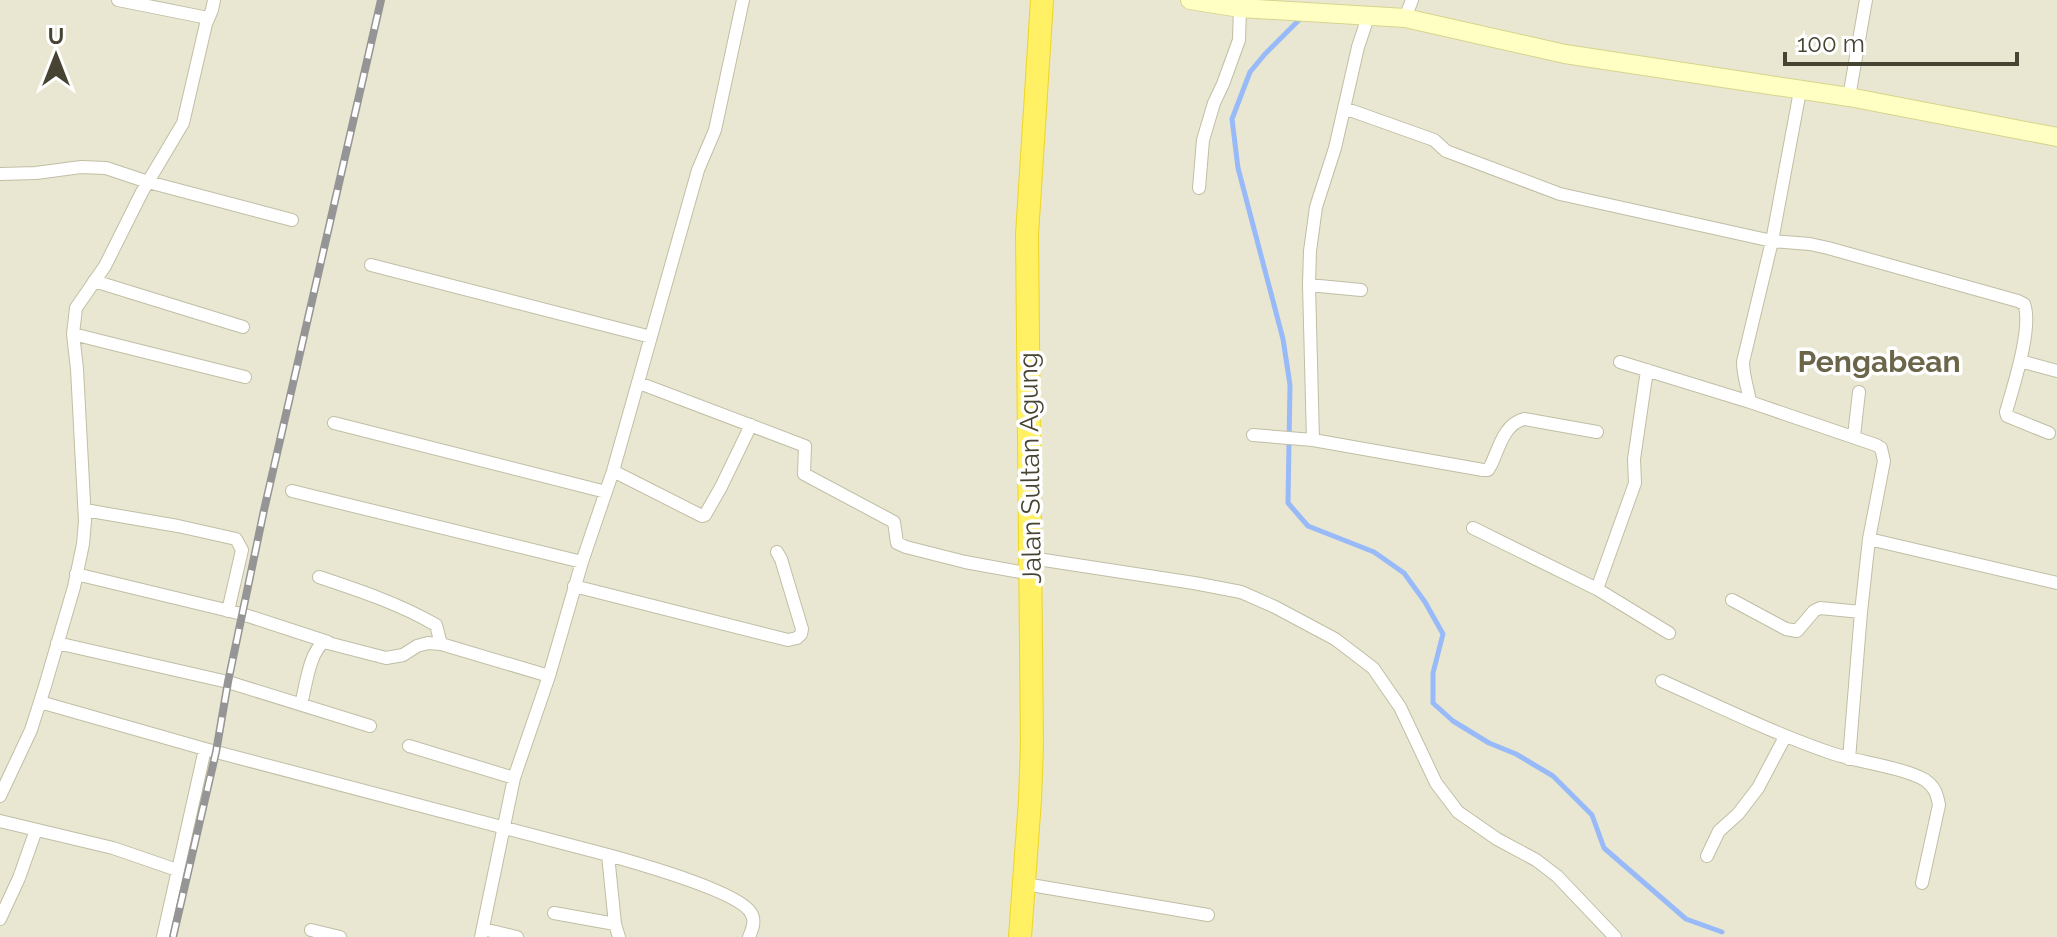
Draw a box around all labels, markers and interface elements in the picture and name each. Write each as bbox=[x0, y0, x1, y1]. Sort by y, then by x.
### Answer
north arrow bbox=[16, 16, 96, 96]
scale bar bbox=[1785, 16, 2017, 66]
text: U bbox=[48, 23, 64, 49]
text: 100 m bbox=[1797, 29, 1865, 58]
district label: Pengabean bbox=[1797, 344, 1961, 379]
street label: Jalan Sultan Agung bbox=[1013, 352, 1047, 584]

